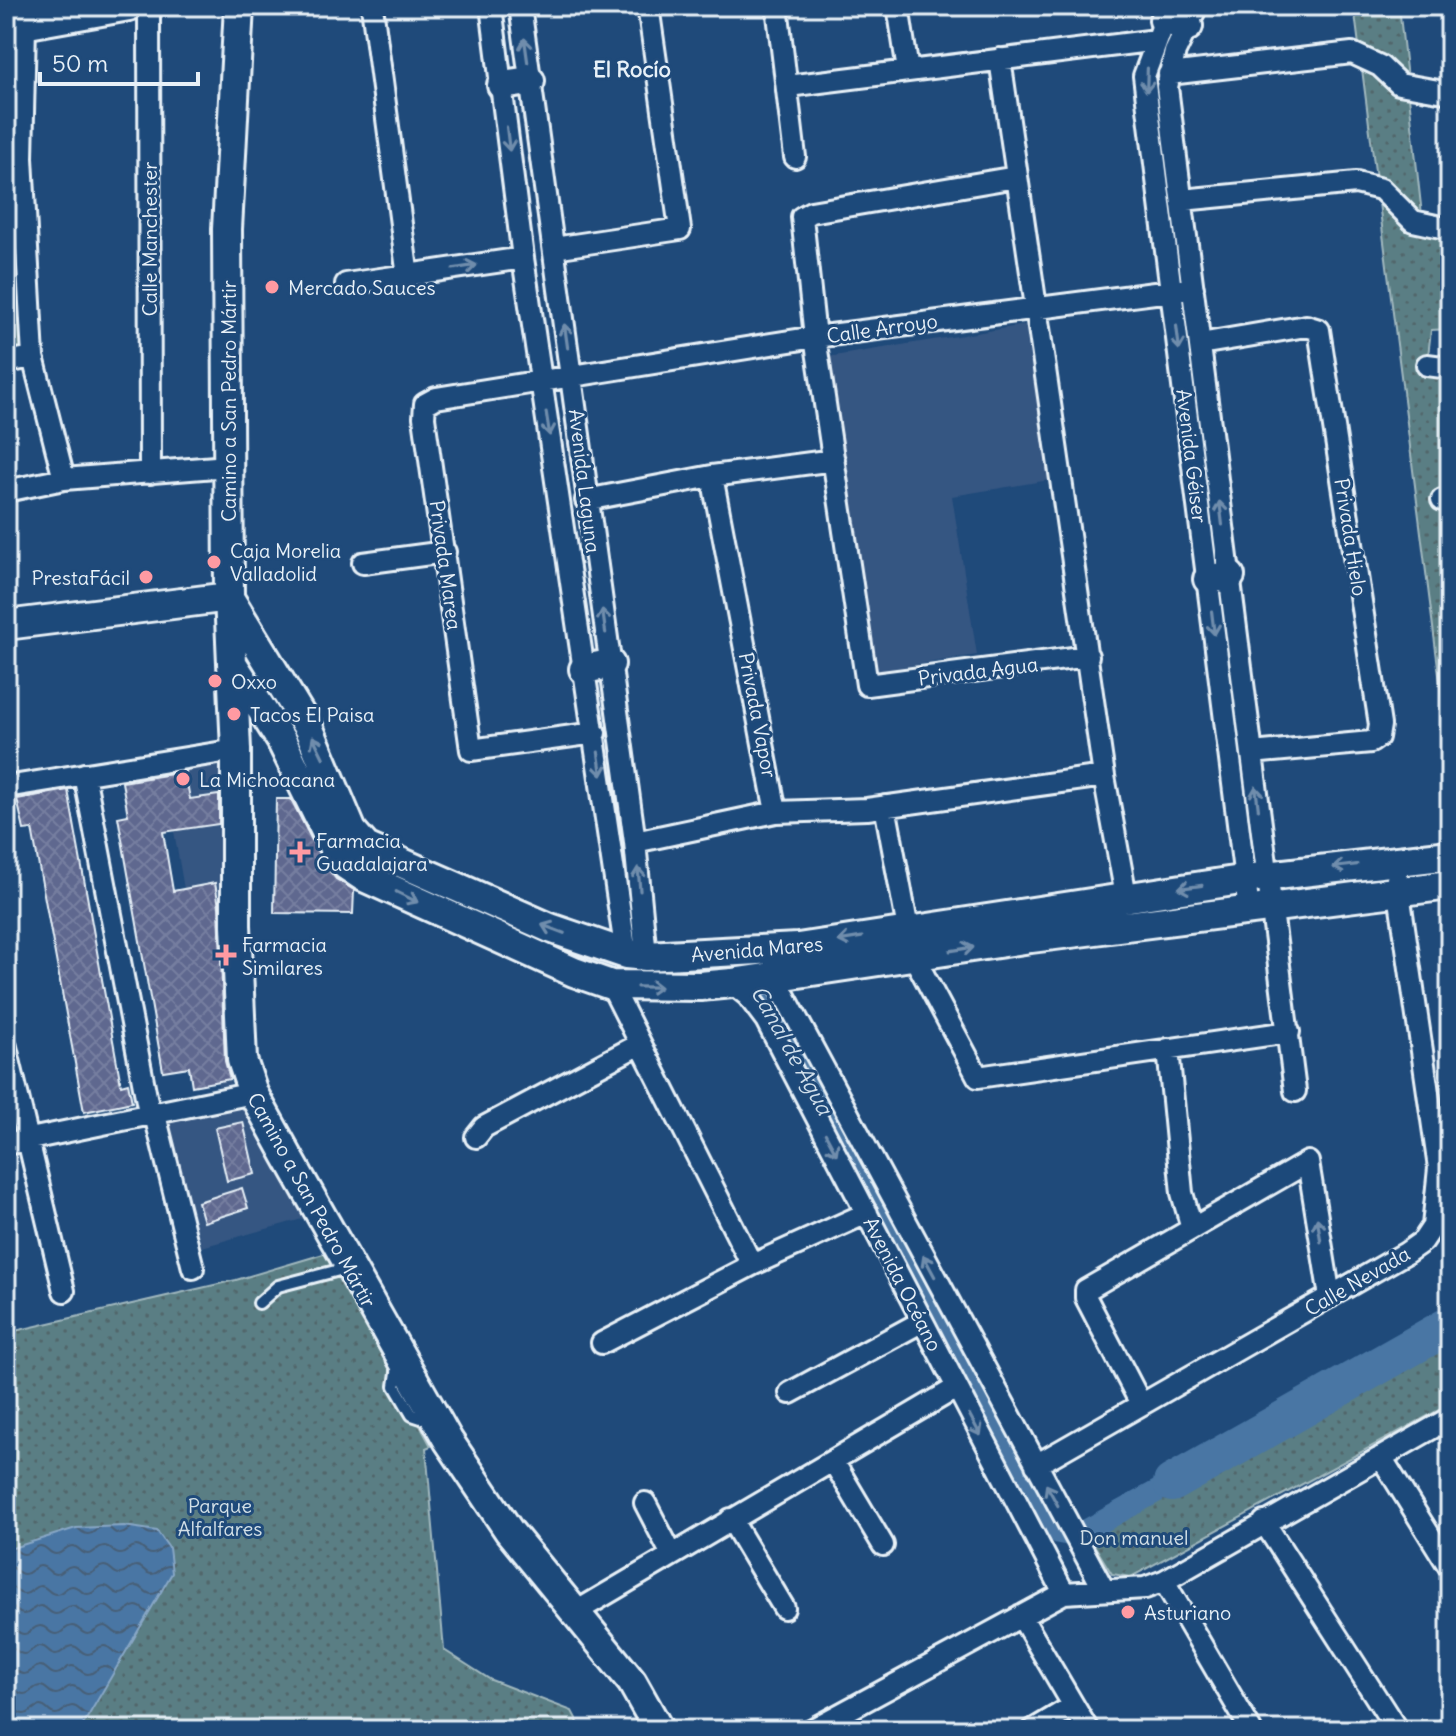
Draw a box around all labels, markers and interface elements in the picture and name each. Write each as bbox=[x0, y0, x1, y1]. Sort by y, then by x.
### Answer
scale bar bbox=[40, 36, 198, 86]
one-way arrow bbox=[518, 38, 533, 64]
text: 50 m bbox=[52, 48, 108, 78]
district label: El Rocío bbox=[593, 55, 671, 83]
one-way arrow bbox=[1140, 66, 1155, 92]
one-way arrow bbox=[501, 125, 516, 152]
street label: Calle Manchester bbox=[137, 161, 162, 317]
one-way arrow bbox=[452, 259, 478, 274]
place label: Mercado Sauces bbox=[288, 275, 436, 300]
marker: Mercado Sauces bbox=[263, 278, 281, 296]
street label: Camino a San Pedro Mártir bbox=[216, 280, 241, 522]
street label: Calle Arroyo bbox=[825, 308, 939, 348]
one-way arrow bbox=[558, 324, 573, 349]
one-way arrow bbox=[1170, 324, 1185, 350]
street label: Avenida Géiser bbox=[1171, 388, 1213, 524]
street label: Avenida Laguna bbox=[564, 407, 606, 555]
one-way arrow bbox=[541, 411, 556, 436]
street label: Privada Hielo bbox=[1329, 476, 1373, 598]
street label: Privada Marea bbox=[425, 498, 467, 632]
one-way arrow bbox=[1214, 500, 1229, 526]
place label: Caja Morelia Valladolid bbox=[230, 538, 341, 586]
marker: Caja Morelia Valladolid bbox=[205, 553, 223, 571]
place label: PrestaFácil bbox=[32, 565, 130, 590]
marker: PrestaFácil bbox=[137, 568, 155, 586]
one-way arrow bbox=[596, 609, 611, 634]
one-way arrow bbox=[1206, 609, 1221, 636]
street label: Privada Vapor bbox=[734, 650, 782, 780]
street label: Privada Agua bbox=[917, 651, 1039, 691]
place label: Oxxo bbox=[231, 669, 277, 694]
marker: Oxxo bbox=[206, 672, 224, 690]
place label: Tacos El Paisa bbox=[250, 702, 375, 727]
marker: Tacos El Paisa bbox=[225, 705, 243, 723]
one-way arrow bbox=[309, 736, 324, 759]
one-way arrow bbox=[593, 751, 608, 776]
place label: La Michoacana bbox=[199, 767, 335, 792]
marker: La Michoacana bbox=[174, 770, 192, 788]
one-way arrow bbox=[1250, 785, 1265, 812]
place label: Farmacia Guadalajara bbox=[316, 828, 428, 876]
marker: Farmacia Guadalajara bbox=[291, 843, 309, 861]
one-way arrow bbox=[1332, 858, 1358, 873]
one-way arrow bbox=[631, 866, 646, 893]
one-way arrow bbox=[1178, 880, 1203, 895]
one-way arrow bbox=[395, 890, 419, 905]
one-way arrow bbox=[541, 921, 566, 935]
street label: Avenida Mares bbox=[690, 931, 824, 967]
place label: Farmacia Similares bbox=[242, 932, 327, 980]
one-way arrow bbox=[838, 932, 863, 947]
one-way arrow bbox=[949, 941, 975, 956]
marker: Farmacia Similares bbox=[217, 946, 235, 964]
one-way arrow bbox=[635, 979, 662, 994]
water label: Canal de Agua bbox=[745, 980, 840, 1121]
street label: Camino a San Pedro Mártir bbox=[242, 1088, 382, 1312]
one-way arrow bbox=[823, 1131, 839, 1155]
street label: Avenida Océano bbox=[858, 1213, 948, 1355]
one-way arrow bbox=[1311, 1217, 1326, 1243]
street label: Calle Nevada bbox=[1300, 1241, 1414, 1321]
one-way arrow bbox=[920, 1255, 936, 1279]
one-way arrow bbox=[968, 1412, 984, 1436]
one-way arrow bbox=[1044, 1484, 1060, 1507]
park label: Parque Alfalfares bbox=[178, 1493, 262, 1541]
park label: Don manuel bbox=[1079, 1525, 1189, 1550]
place label: Asturiano bbox=[1144, 1600, 1231, 1625]
marker: Asturiano bbox=[1119, 1603, 1137, 1621]

